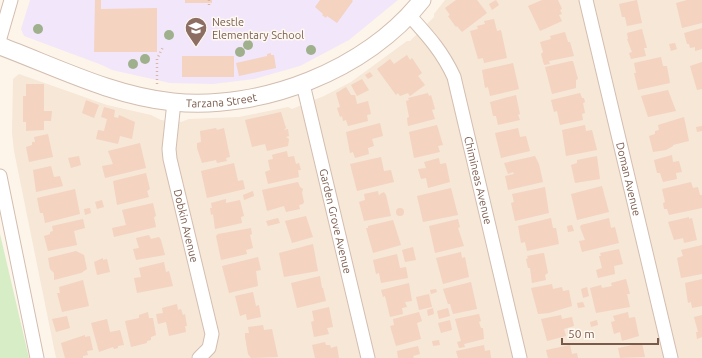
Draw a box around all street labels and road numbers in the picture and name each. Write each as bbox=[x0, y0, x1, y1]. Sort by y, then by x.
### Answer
street label: Tarzana Street bbox=[186, 91, 259, 109]
street label: Chimineas Avenue bbox=[462, 135, 494, 226]
street label: Doman Avenue bbox=[614, 141, 643, 217]
street label: Garden Grove Avenue bbox=[317, 168, 354, 275]
street label: Dobkin Avenue bbox=[171, 188, 201, 264]

